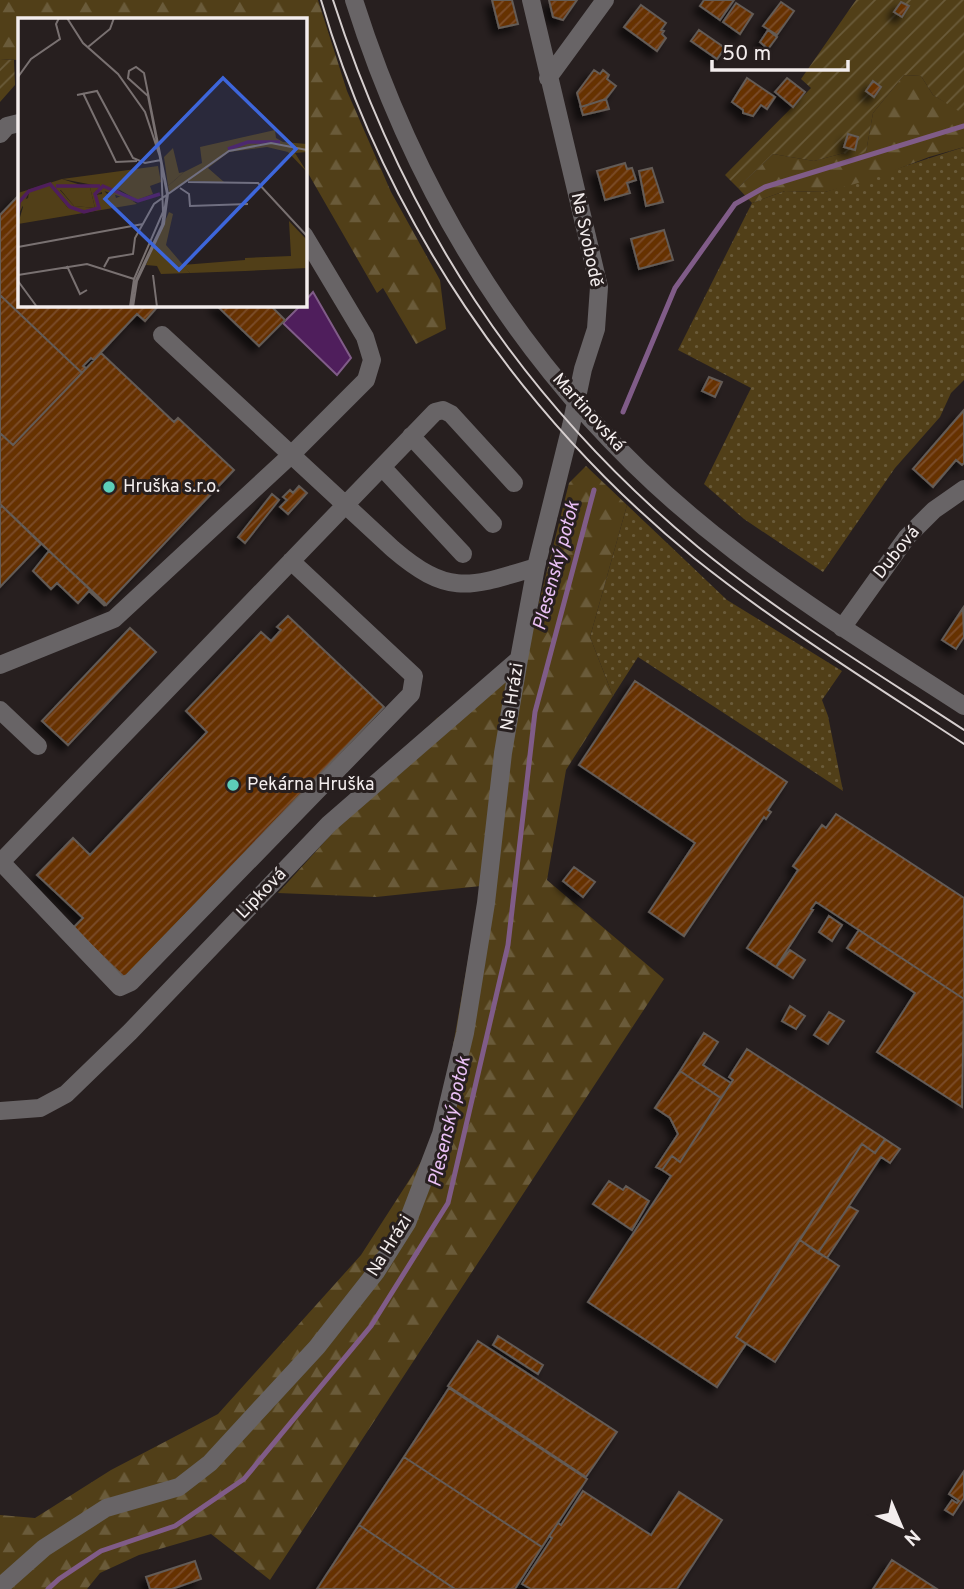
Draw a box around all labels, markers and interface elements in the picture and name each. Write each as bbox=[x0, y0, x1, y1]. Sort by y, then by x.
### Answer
inset map bbox=[18, 18, 306, 306]
scale bar bbox=[712, 28, 848, 72]
text: 50 m bbox=[722, 41, 771, 68]
street label: Na Svobodě bbox=[565, 191, 607, 289]
street label: Martinovská bbox=[546, 369, 630, 457]
place label: Hruška s.r.o. bbox=[123, 476, 220, 499]
marker: Hruška s.r.o. bbox=[101, 479, 117, 495]
water label: Plesenský potok bbox=[528, 498, 586, 633]
street label: Dubová bbox=[869, 522, 925, 584]
street label: Na Hrázi bbox=[496, 661, 530, 733]
place label: Pekárna Hruška bbox=[247, 774, 375, 797]
marker: Pekárna Hruška bbox=[225, 777, 241, 793]
street label: Lipková bbox=[232, 864, 292, 924]
water label: Plesenský potok bbox=[423, 1054, 477, 1190]
street label: Na Hrázi bbox=[362, 1211, 418, 1281]
north arrow bbox=[866, 1491, 936, 1561]
text: N bbox=[898, 1523, 925, 1550]

